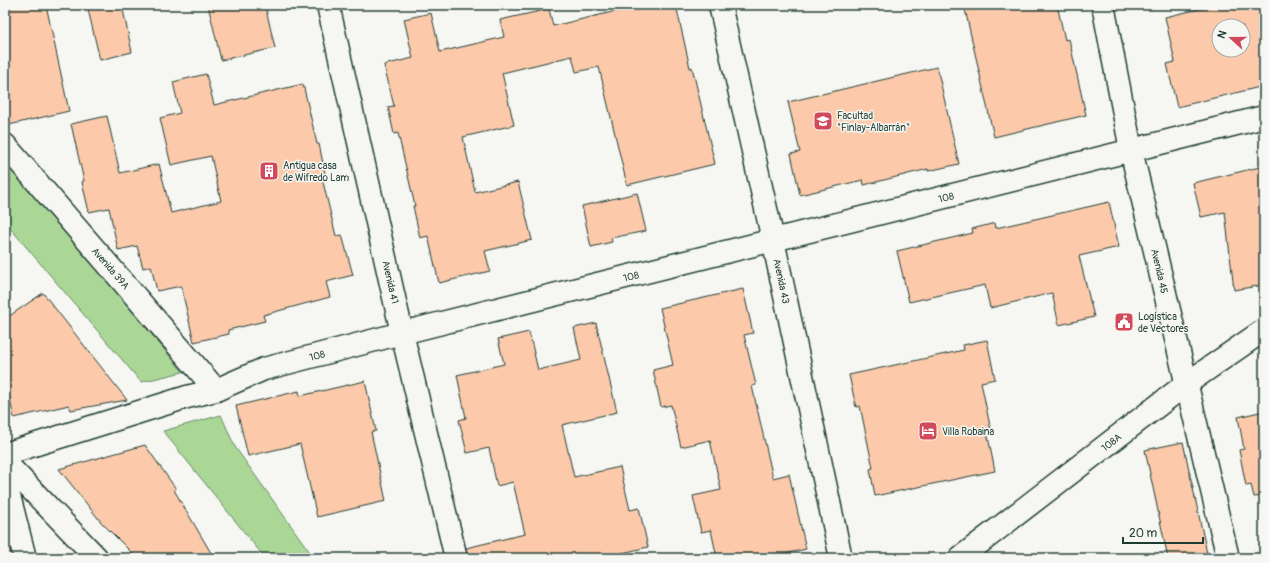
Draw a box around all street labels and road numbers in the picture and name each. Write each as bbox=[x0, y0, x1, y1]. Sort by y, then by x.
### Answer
street label: 108 bbox=[937, 190, 955, 206]
street label: Avenida 39A bbox=[89, 245, 132, 292]
street label: Avenida 45 bbox=[1148, 248, 1170, 295]
street label: Avenida 43 bbox=[770, 258, 792, 305]
street label: Avenida 41 bbox=[379, 259, 401, 305]
street label: 108 bbox=[622, 269, 640, 285]
street label: 108 bbox=[308, 348, 326, 364]
street label: 108A bbox=[1099, 431, 1124, 454]

